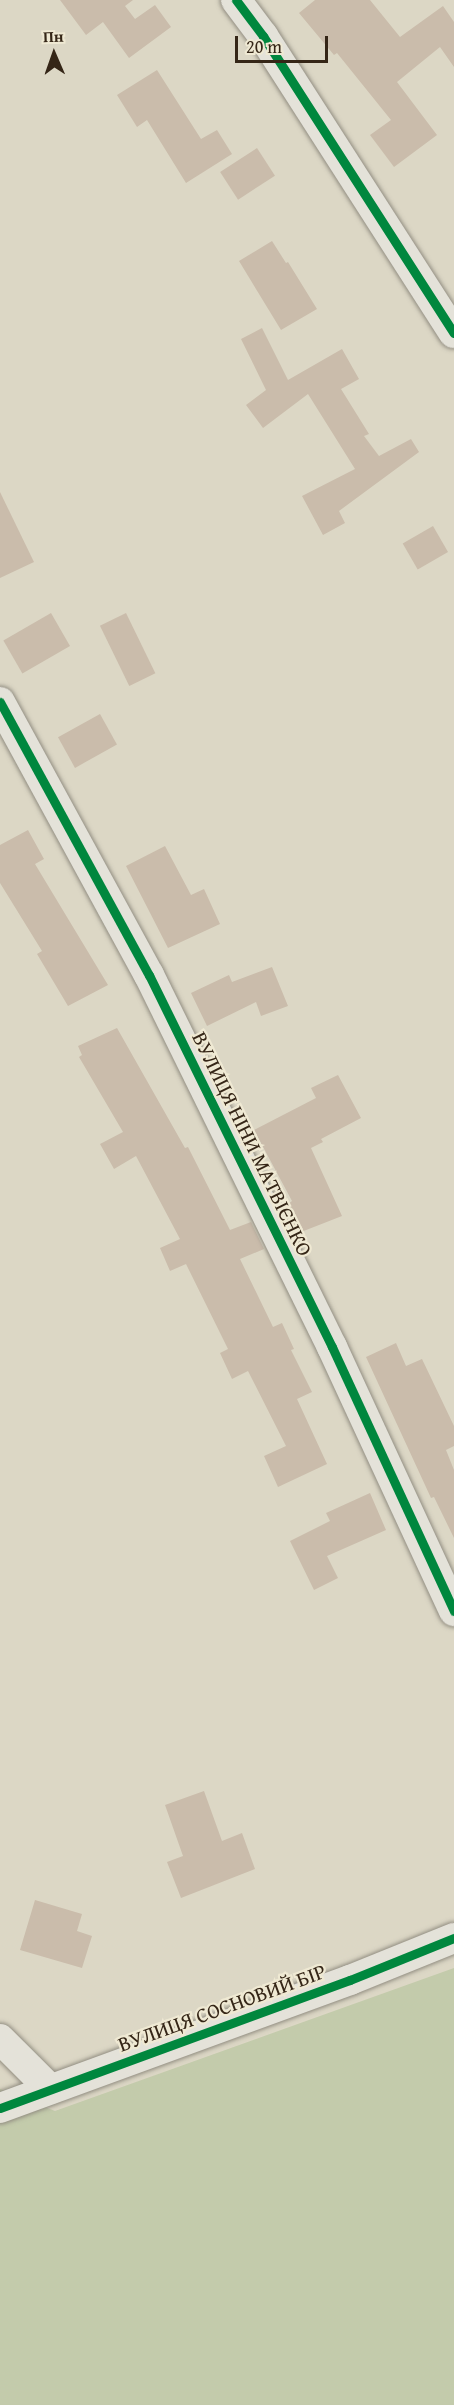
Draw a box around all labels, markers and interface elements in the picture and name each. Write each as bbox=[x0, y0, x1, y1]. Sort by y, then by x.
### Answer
north arrow bbox=[24, 24, 84, 84]
text: Пн bbox=[43, 24, 64, 48]
scale bar bbox=[238, 24, 331, 62]
text: 20 m bbox=[246, 33, 282, 60]
street label: ВУЛИЦЯ НІНИ МАТВІЄНКО bbox=[187, 1028, 317, 1260]
street label: ВУЛИЦЯ СОСНОВИЙ БІР bbox=[115, 1959, 329, 2057]

